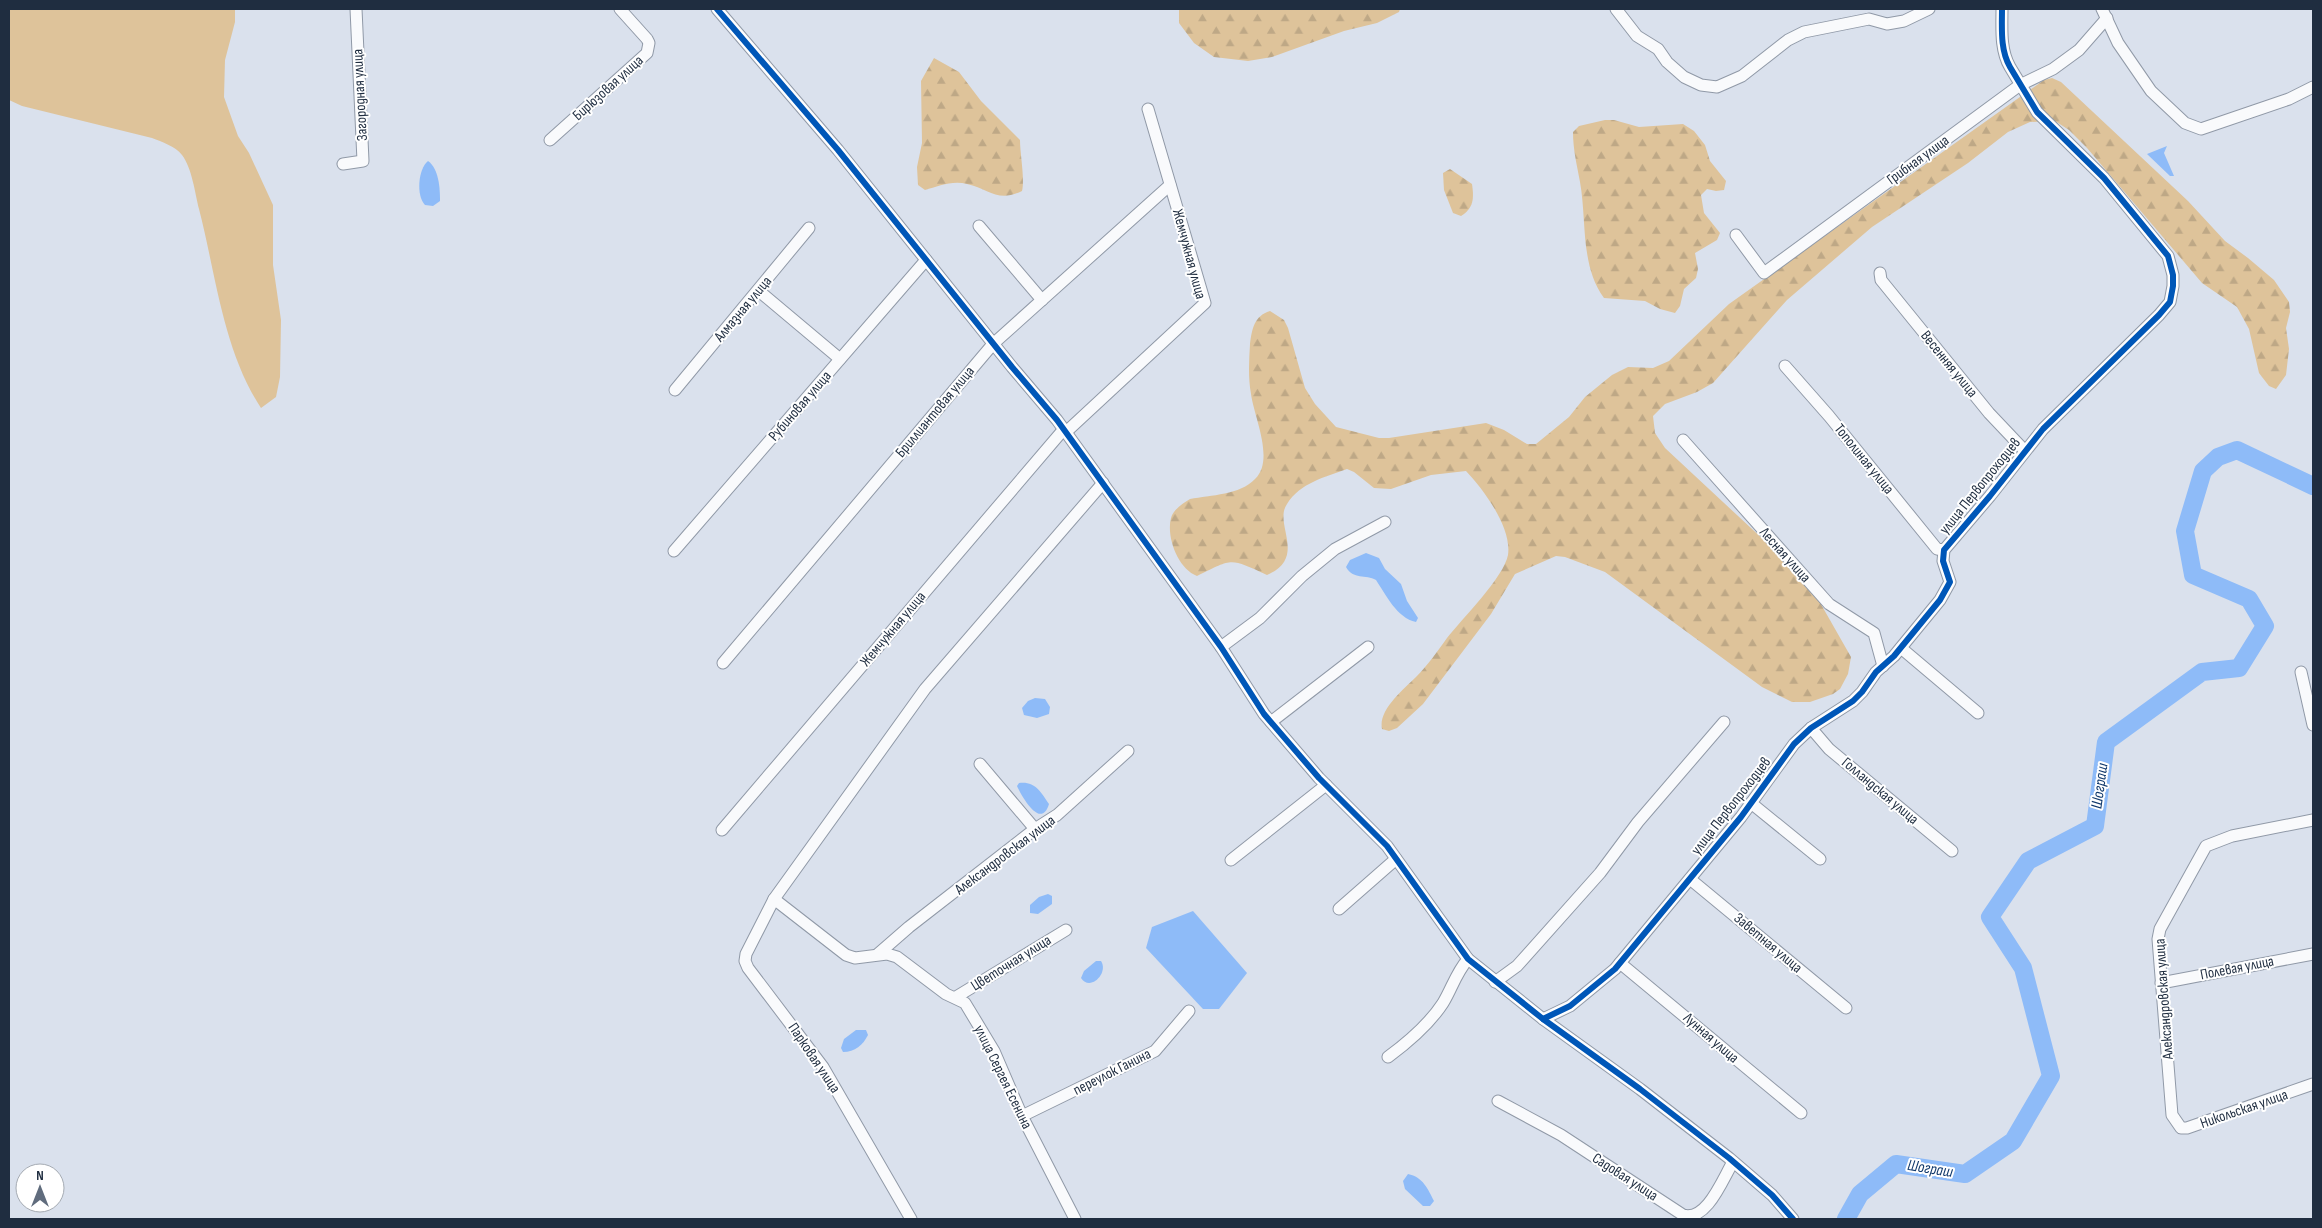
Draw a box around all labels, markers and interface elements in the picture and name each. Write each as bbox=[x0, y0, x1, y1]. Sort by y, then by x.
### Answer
street label: Загородная улица bbox=[348, 48, 372, 142]
street label: Бирюзовая улица bbox=[569, 51, 647, 125]
street label: Грибная улица bbox=[1883, 131, 1953, 189]
street label: Жемчужная улица bbox=[1168, 207, 1210, 301]
street label: Алмазная улица bbox=[709, 272, 776, 346]
street label: Весенняя улица bbox=[1916, 327, 1982, 401]
street label: Бриллиантовая улица bbox=[891, 362, 979, 462]
street label: Рубиновая улица bbox=[764, 367, 836, 445]
street label: Тополиная улица bbox=[1830, 420, 1898, 498]
street label: улица Первопроходцев bbox=[1935, 434, 2025, 538]
street label: Лесная улица bbox=[1755, 523, 1815, 587]
street label: Жемчужная улица bbox=[856, 587, 930, 671]
street label: улица Первопроходцев bbox=[1687, 753, 1775, 859]
street label: Голландская улица bbox=[1838, 753, 1923, 829]
water label: Шограш bbox=[2087, 762, 2113, 810]
street label: Александровская улица bbox=[950, 811, 1059, 900]
street label: Заветная улица bbox=[1730, 909, 1806, 977]
street label: Цветочная улица bbox=[967, 931, 1055, 995]
street label: Александровская улица bbox=[2150, 938, 2178, 1061]
street label: Полевая улица bbox=[2199, 952, 2276, 984]
street label: Лунная улица bbox=[1678, 1008, 1743, 1068]
street label: Парковая улица bbox=[784, 1019, 845, 1097]
street label: улица Сергея Есенина bbox=[970, 1022, 1037, 1132]
street label: переулок Ганина bbox=[1070, 1044, 1154, 1100]
street label: Никольская улица bbox=[2198, 1085, 2291, 1133]
street label: Садовая улица bbox=[1588, 1149, 1662, 1205]
water label: Шограш bbox=[1906, 1156, 1954, 1182]
north arrow bbox=[15, 1163, 65, 1213]
text: N bbox=[36, 1167, 44, 1184]

